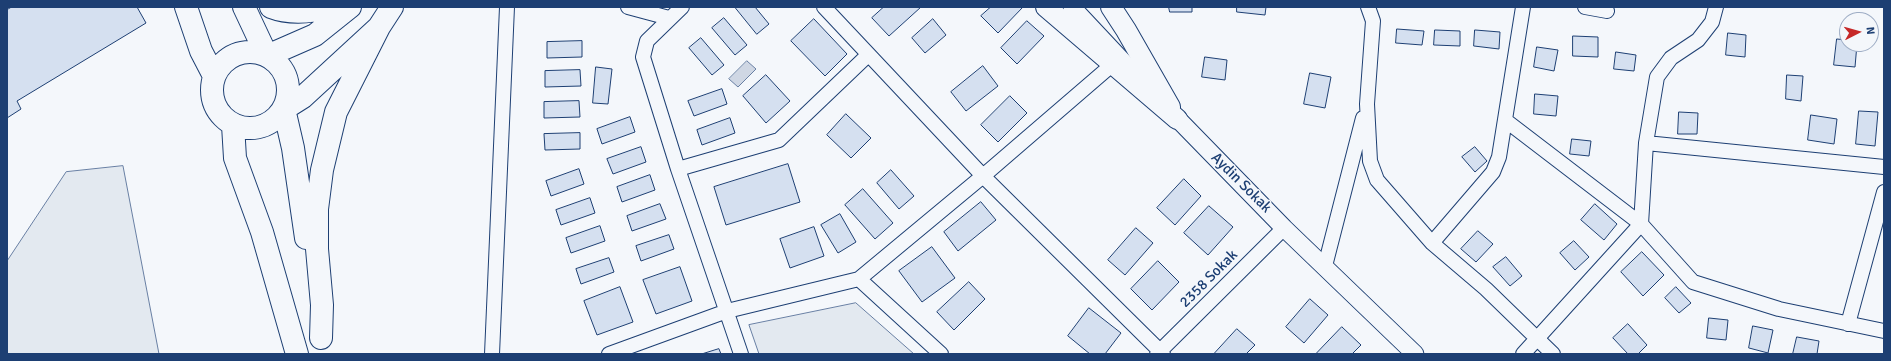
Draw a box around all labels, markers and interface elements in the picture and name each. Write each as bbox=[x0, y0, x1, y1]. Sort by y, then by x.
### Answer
north arrow bbox=[1839, 12, 1879, 52]
text: N bbox=[1864, 26, 1877, 35]
street label: Aydin Sokak bbox=[1207, 149, 1275, 217]
street label: 2358 Sokak bbox=[1176, 246, 1242, 312]

